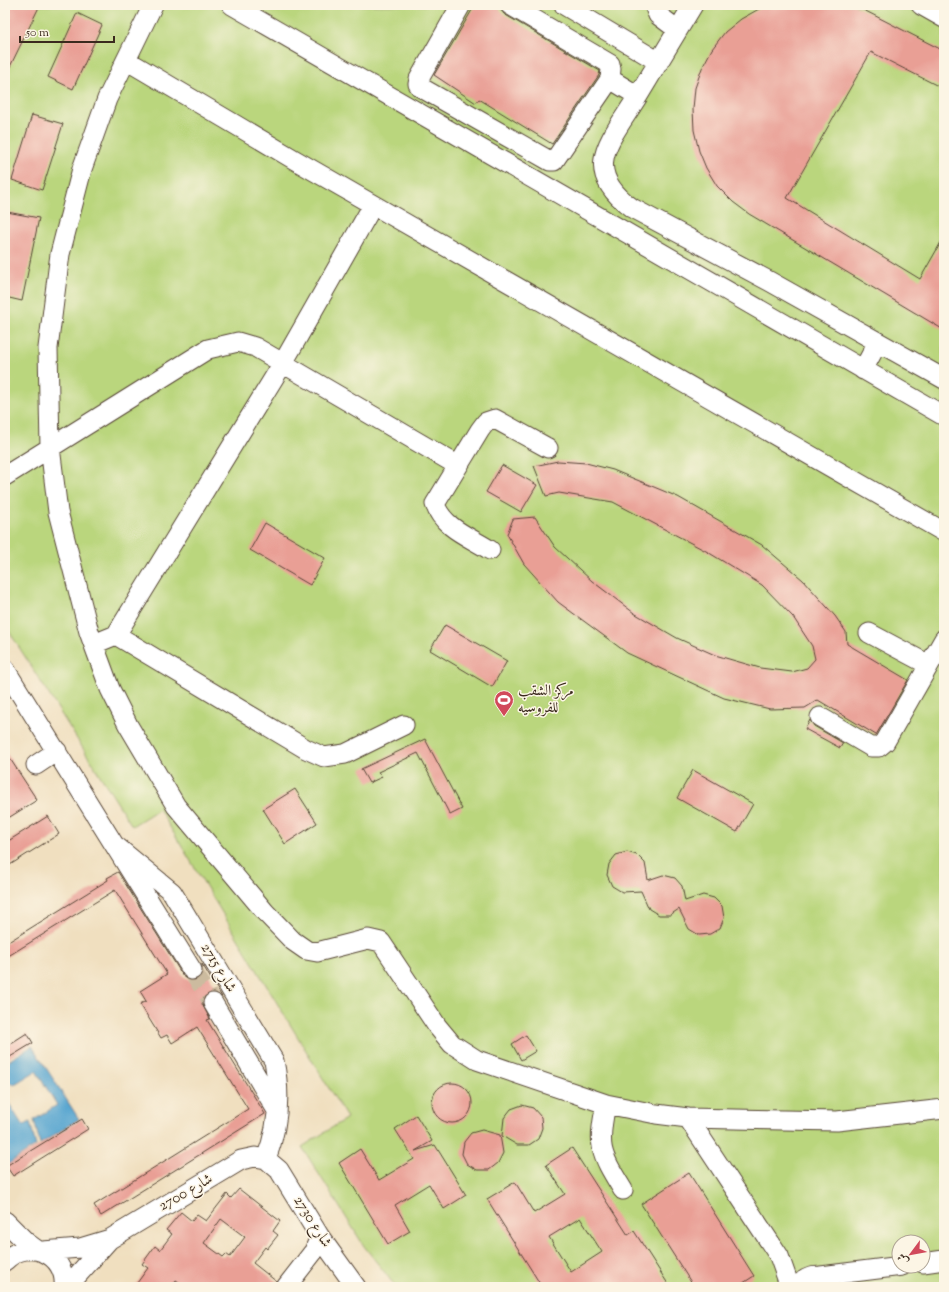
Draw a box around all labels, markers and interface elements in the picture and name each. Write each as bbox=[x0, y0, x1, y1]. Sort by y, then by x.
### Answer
scale bar bbox=[20, 18, 114, 44]
text: 50 m bbox=[25, 24, 49, 42]
place label: مركز الشقب للفروسيه bbox=[518, 681, 574, 719]
sports icon: مركز الشقب للفروسيه bbox=[493, 689, 515, 717]
street label: شارع 2715 bbox=[194, 939, 241, 997]
street label: شارع 2700 bbox=[155, 1169, 217, 1218]
street label: شارع 2730 bbox=[287, 1192, 336, 1253]
north arrow bbox=[891, 1234, 931, 1274]
text: ش bbox=[894, 1250, 913, 1268]

